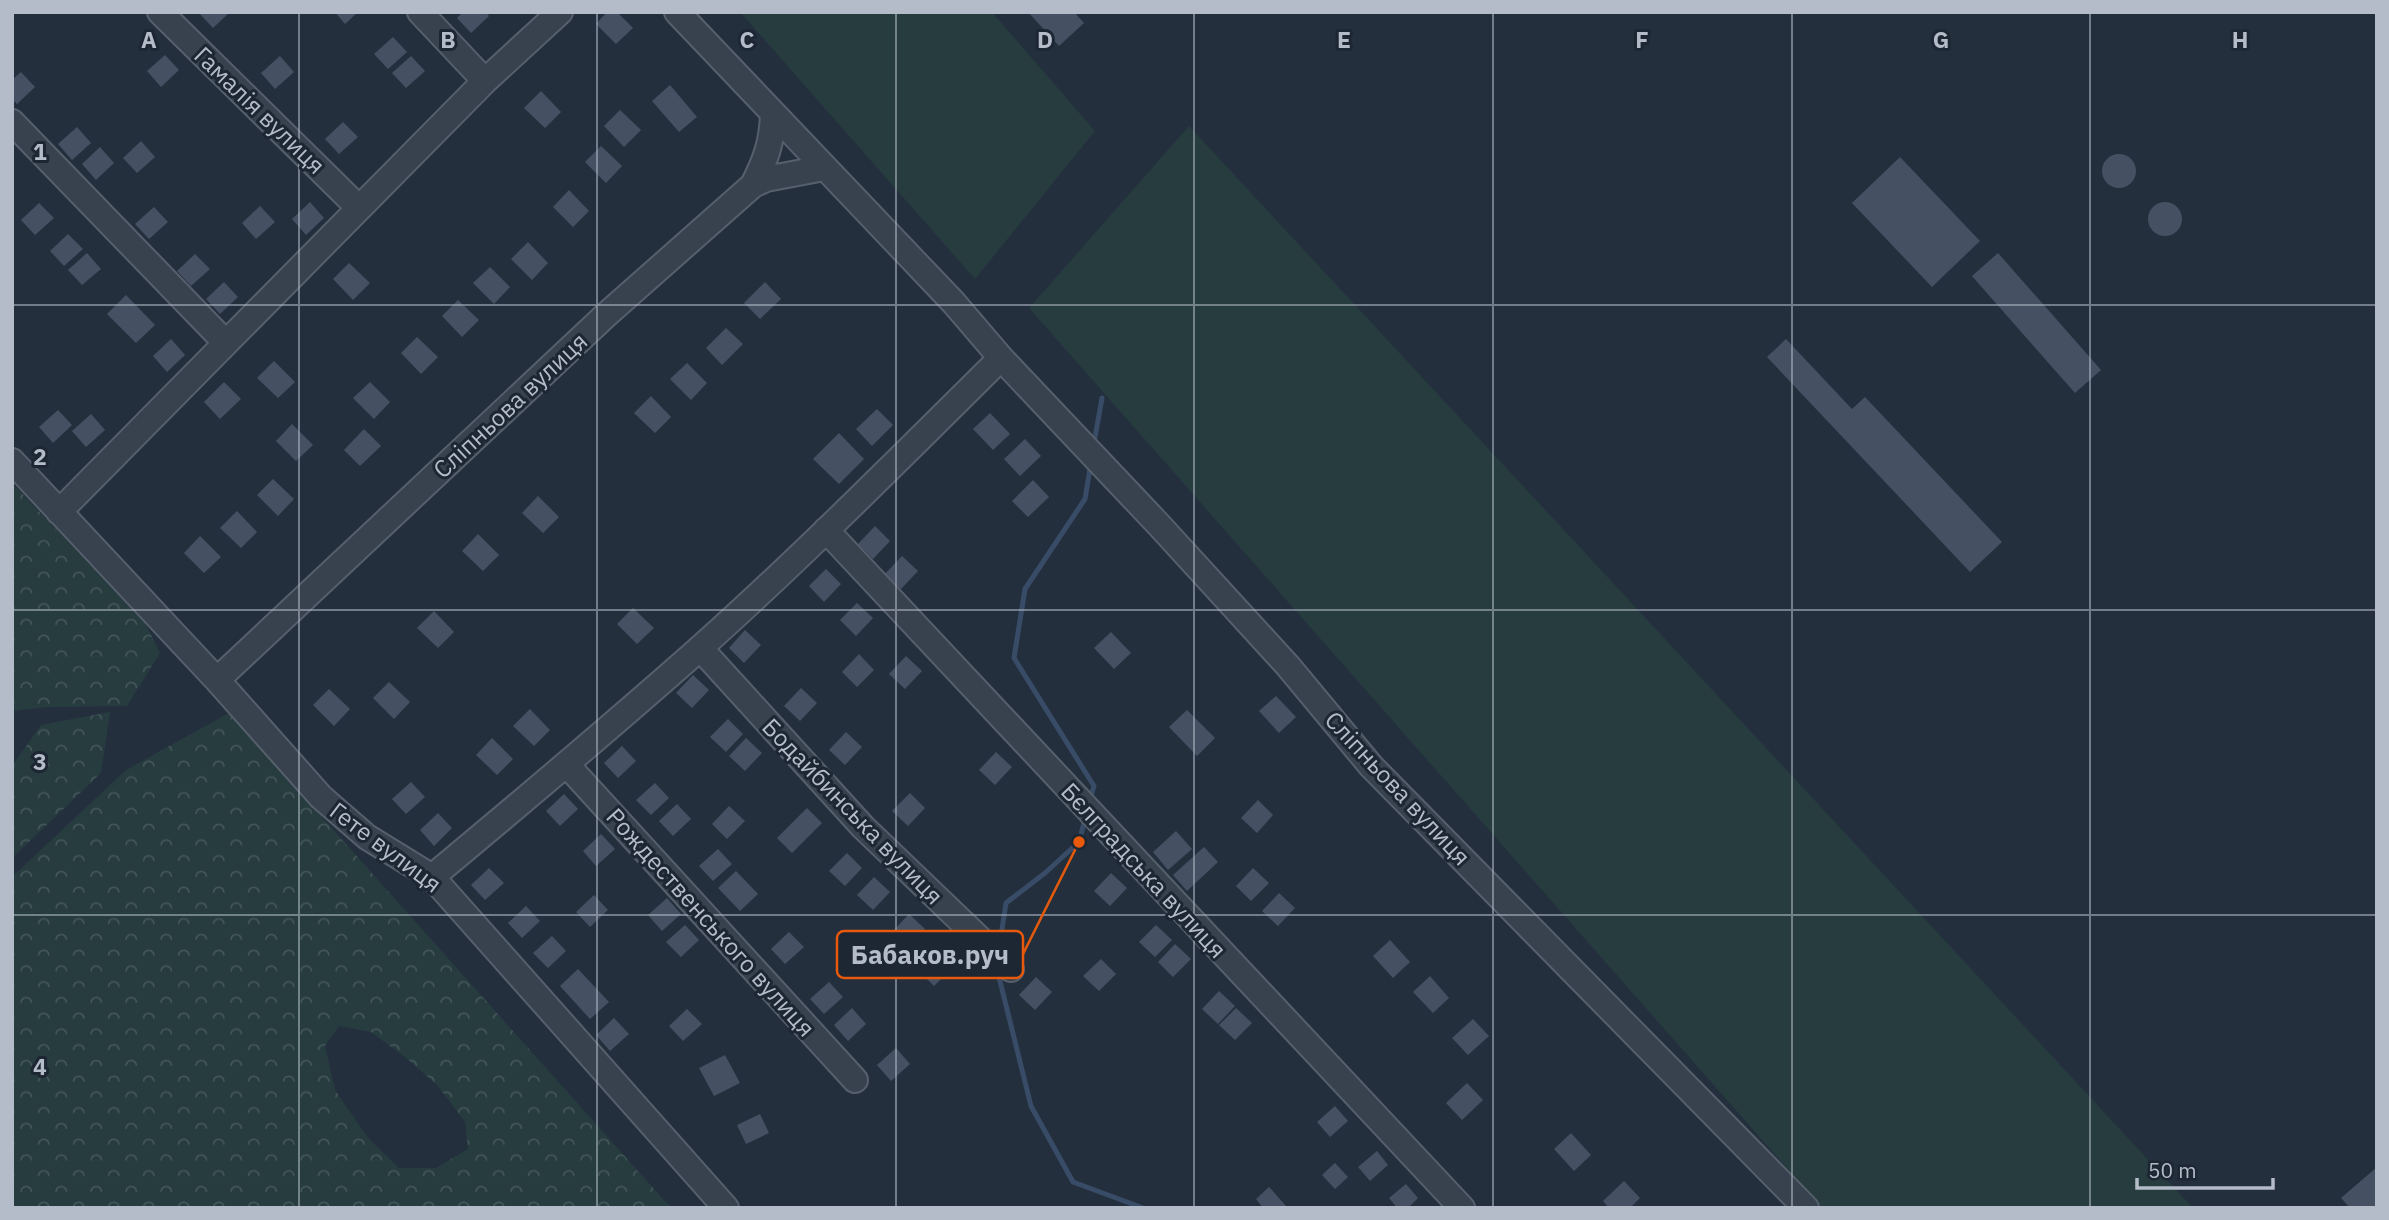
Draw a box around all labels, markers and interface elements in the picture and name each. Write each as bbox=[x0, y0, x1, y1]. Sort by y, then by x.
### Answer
text: A bbox=[141, 24, 157, 54]
text: B bbox=[440, 24, 456, 54]
text: C bbox=[740, 24, 755, 54]
text: D bbox=[1037, 24, 1053, 54]
text: E bbox=[1337, 24, 1351, 54]
text: F bbox=[1635, 24, 1649, 54]
text: G bbox=[1933, 24, 1949, 54]
text: H bbox=[2232, 24, 2248, 54]
street label: Гамалія вулиця bbox=[188, 39, 332, 181]
text: 1 bbox=[33, 136, 47, 166]
street label: Сліпньова вулиця bbox=[426, 325, 594, 485]
text: 2 bbox=[33, 441, 47, 471]
street label: Сліпньова вулиця bbox=[1318, 704, 1478, 872]
street label: Бодайбинська вулиця bbox=[756, 711, 950, 911]
text: 3 bbox=[33, 746, 47, 776]
street label: Бєлградська вулиця bbox=[1054, 775, 1234, 965]
street label: Гете вулиця bbox=[324, 795, 448, 899]
street label: Рождественського вулиця bbox=[600, 801, 822, 1043]
callout: Бабаков.руч bbox=[837, 931, 1023, 978]
text: Бабаков.руч bbox=[851, 937, 1009, 971]
text: 4 bbox=[33, 1051, 47, 1081]
scale bar bbox=[2137, 1146, 2274, 1190]
text: 50 m bbox=[2148, 1156, 2197, 1184]

